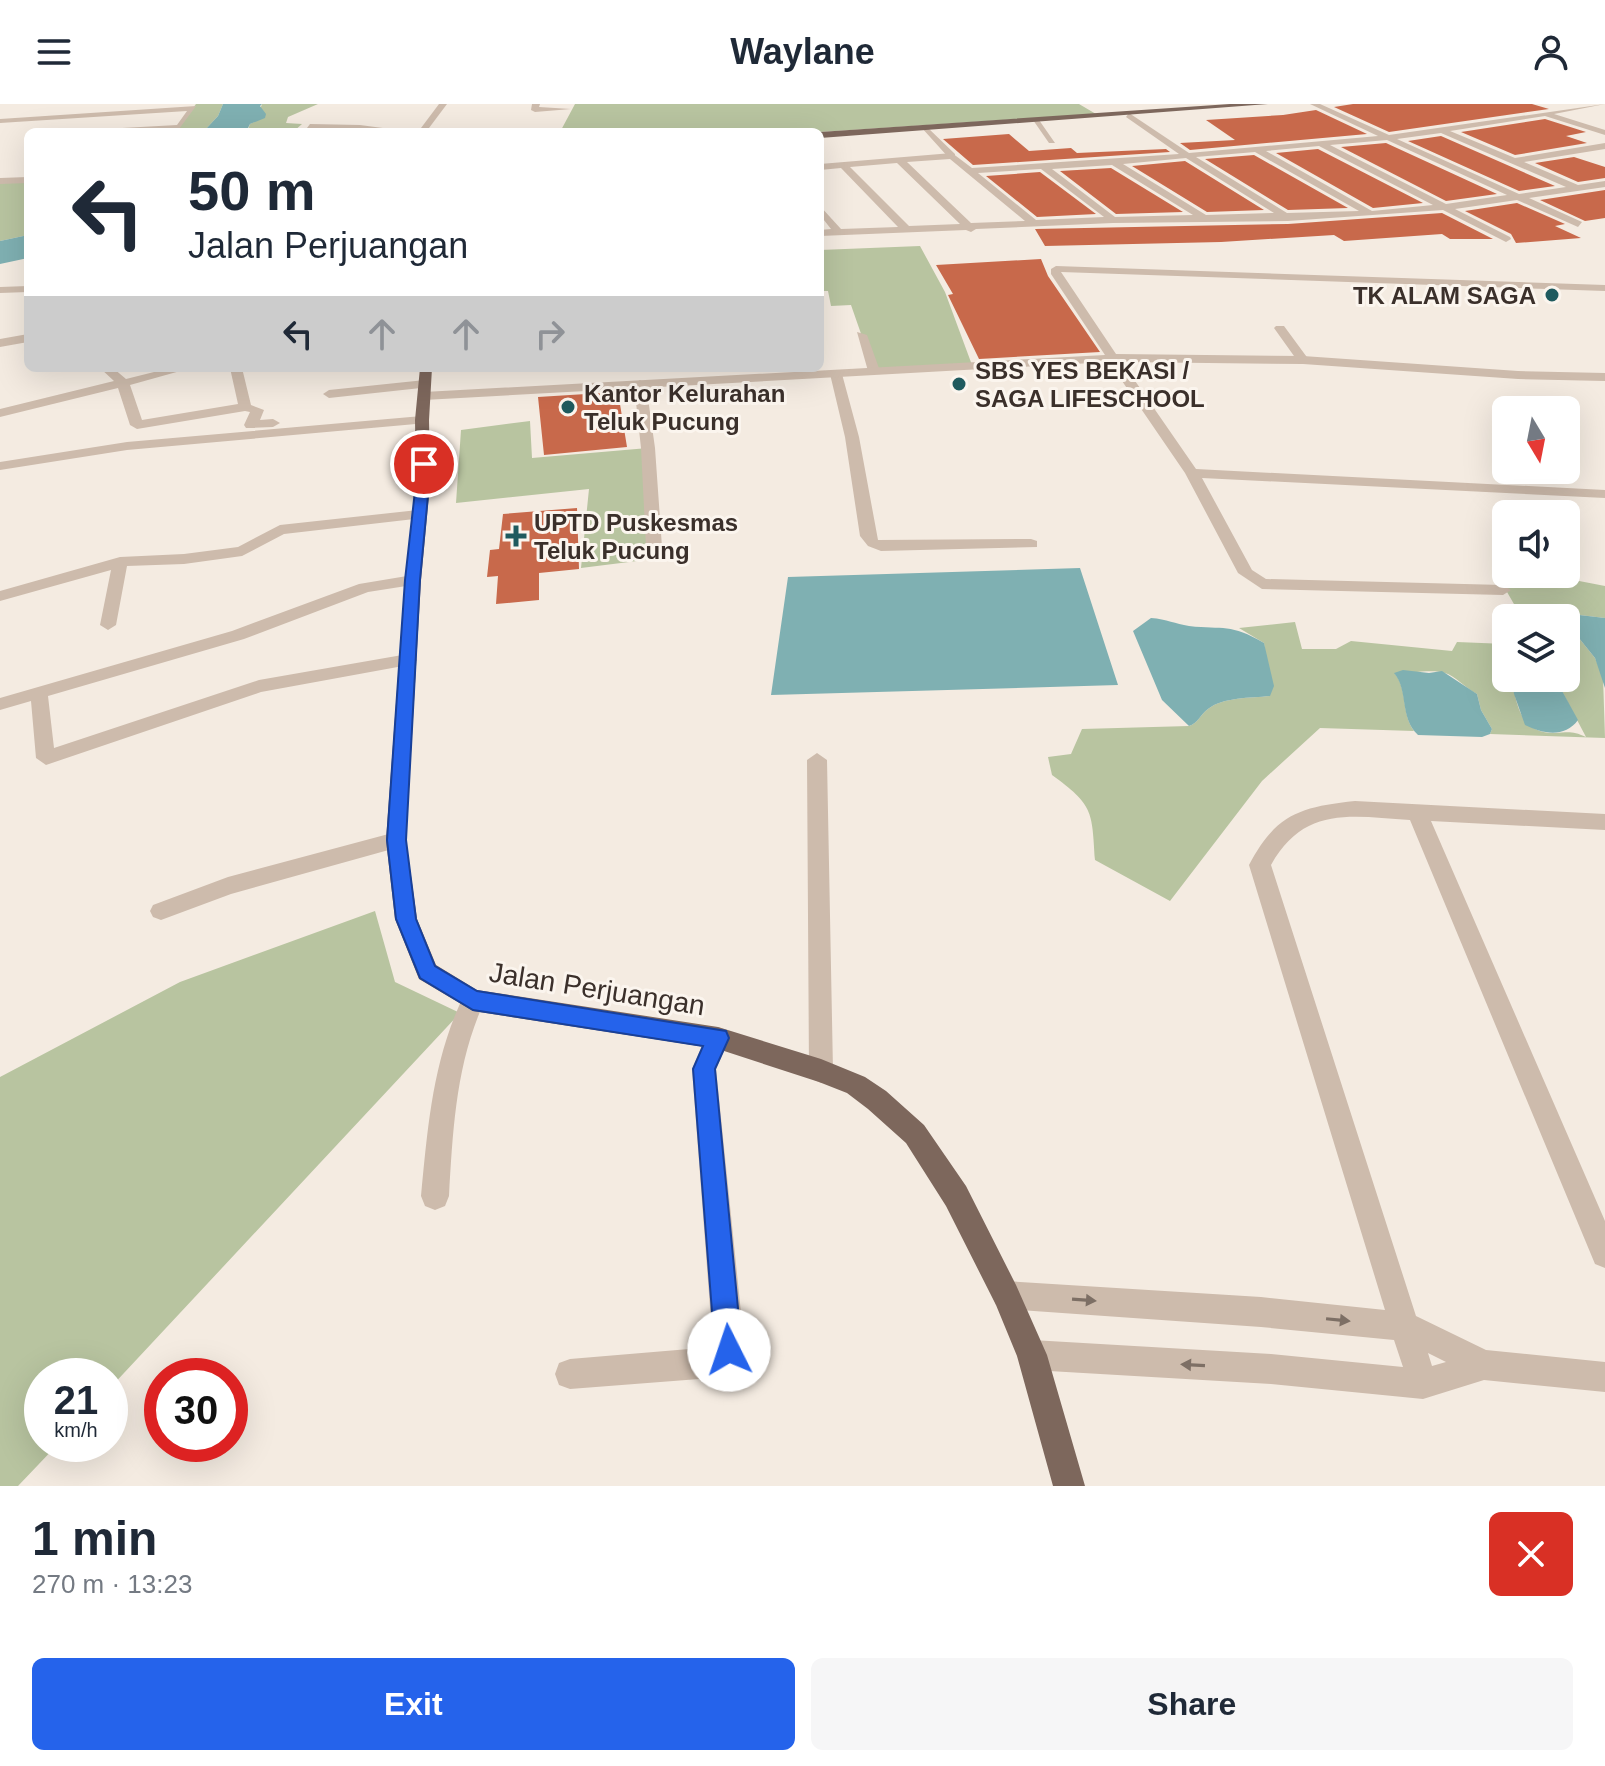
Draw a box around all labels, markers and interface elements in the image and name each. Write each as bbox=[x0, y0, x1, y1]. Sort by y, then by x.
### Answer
icon: menu bbox=[32, 30, 76, 74]
icon: person bbox=[1529, 30, 1573, 74]
text: Waylane bbox=[730, 31, 875, 72]
text: 50 m bbox=[188, 159, 316, 222]
icon: left bbox=[56, 160, 160, 264]
text: Jalan Perjuangan bbox=[188, 225, 468, 266]
place label: TK ALAM SAGA bbox=[1353, 282, 1536, 309]
marker: TK ALAM SAGA bbox=[1543, 286, 1561, 304]
icon: left bbox=[276, 312, 320, 356]
icon: ahead bbox=[360, 312, 404, 356]
icon: ahead bbox=[444, 312, 488, 356]
icon: right bbox=[528, 312, 572, 356]
place label: SBS YES BEKASI / SAGA LIFESCHOOL bbox=[975, 357, 1205, 412]
marker: SBS YES BEKASI / SAGA LIFESCHOOL bbox=[950, 375, 968, 393]
place label: Kantor Kelurahan Teluk Pucung bbox=[584, 380, 785, 435]
north arrow bbox=[1492, 396, 1580, 484]
map controls bbox=[1492, 396, 1580, 692]
marker: Kantor Kelurahan Teluk Pucung bbox=[559, 398, 577, 416]
pin bbox=[390, 430, 458, 498]
icon: arrive bbox=[402, 442, 446, 486]
button: sound bbox=[1492, 500, 1580, 588]
place label: UPTD Puskesmas Teluk Pucung bbox=[534, 509, 738, 564]
marker: UPTD Puskesmas Teluk Pucung bbox=[505, 525, 527, 547]
button: layers bbox=[1492, 604, 1580, 692]
street label: Jalan Perjuangan bbox=[487, 957, 707, 1021]
one-way arrow bbox=[1071, 1294, 1096, 1307]
position arrow bbox=[687, 1308, 771, 1392]
one-way arrow bbox=[1326, 1314, 1351, 1327]
speed limit sign: 30 bbox=[144, 1358, 248, 1462]
one-way arrow bbox=[1180, 1358, 1205, 1371]
text: 21 bbox=[54, 1378, 98, 1422]
text: km/h bbox=[54, 1419, 98, 1441]
text: 1 min bbox=[32, 1512, 157, 1565]
button: close bbox=[1489, 1512, 1573, 1596]
text: 270 m · 13:23 bbox=[32, 1569, 192, 1599]
button: Exit bbox=[32, 1658, 795, 1750]
button: Share bbox=[811, 1658, 1573, 1750]

